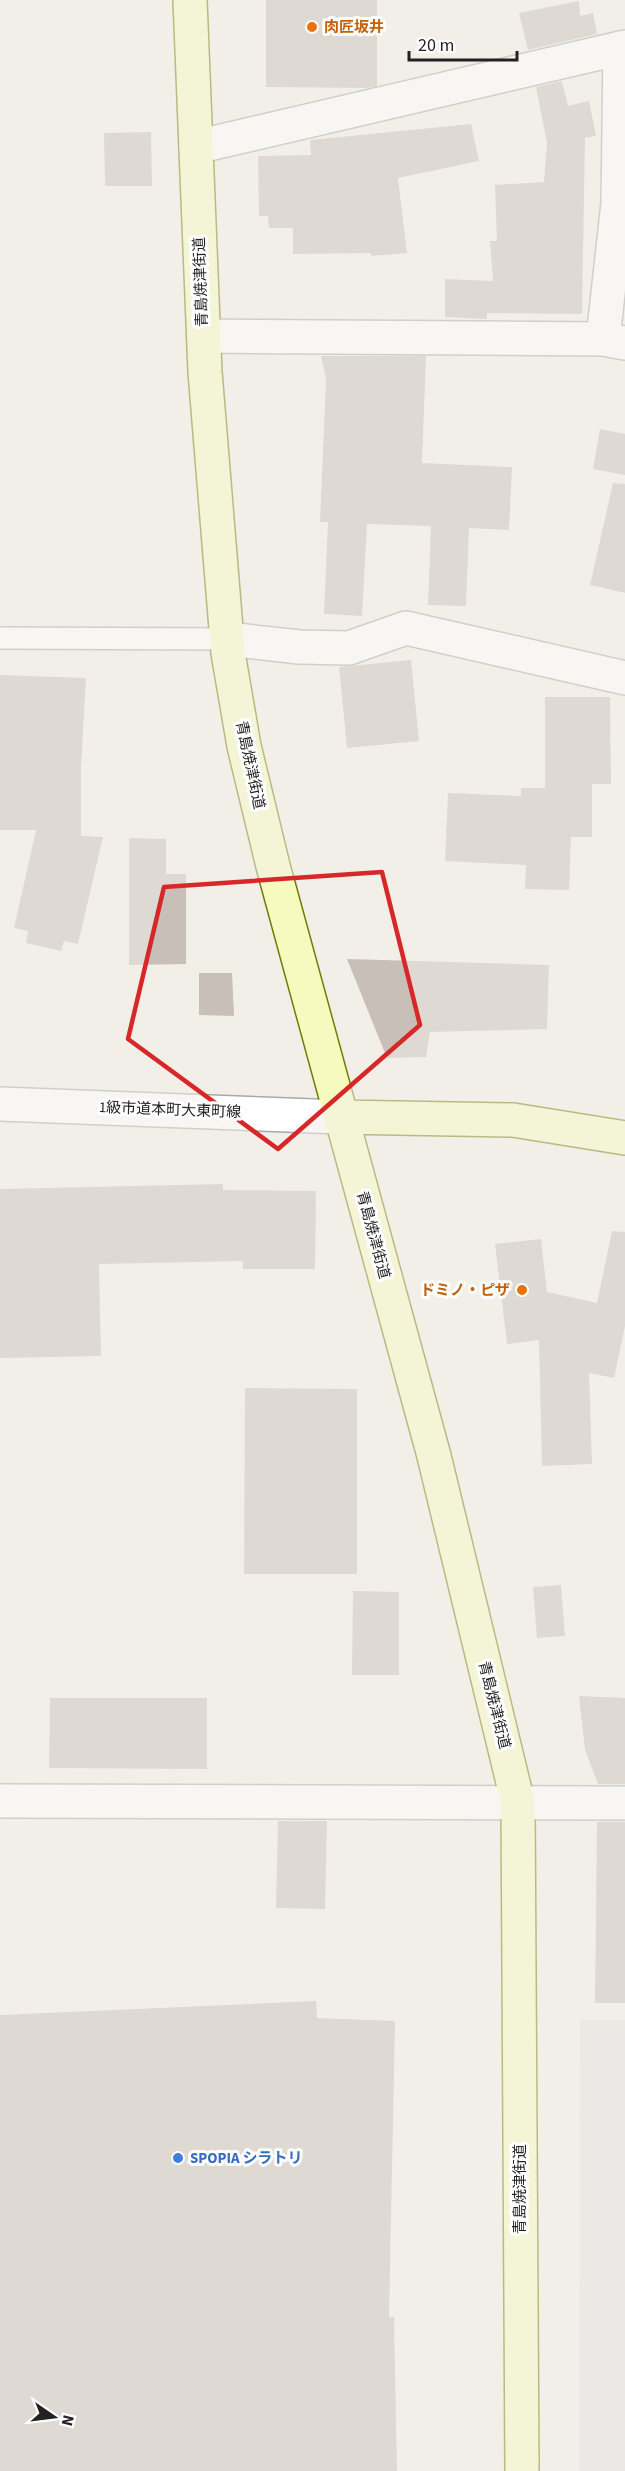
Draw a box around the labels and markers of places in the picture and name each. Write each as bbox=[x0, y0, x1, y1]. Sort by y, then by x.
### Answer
place label: 肉匠坂井 bbox=[324, 17, 384, 38]
marker: 肉匠坂井 bbox=[305, 20, 319, 34]
place label: ドミノ・ピザ bbox=[420, 1280, 510, 1301]
marker: ドミノ・ピザ bbox=[515, 1283, 529, 1297]
place label: SPOPIA シラトリ bbox=[190, 2148, 303, 2169]
marker: SPOPIA シラトリ bbox=[171, 2151, 185, 2165]

